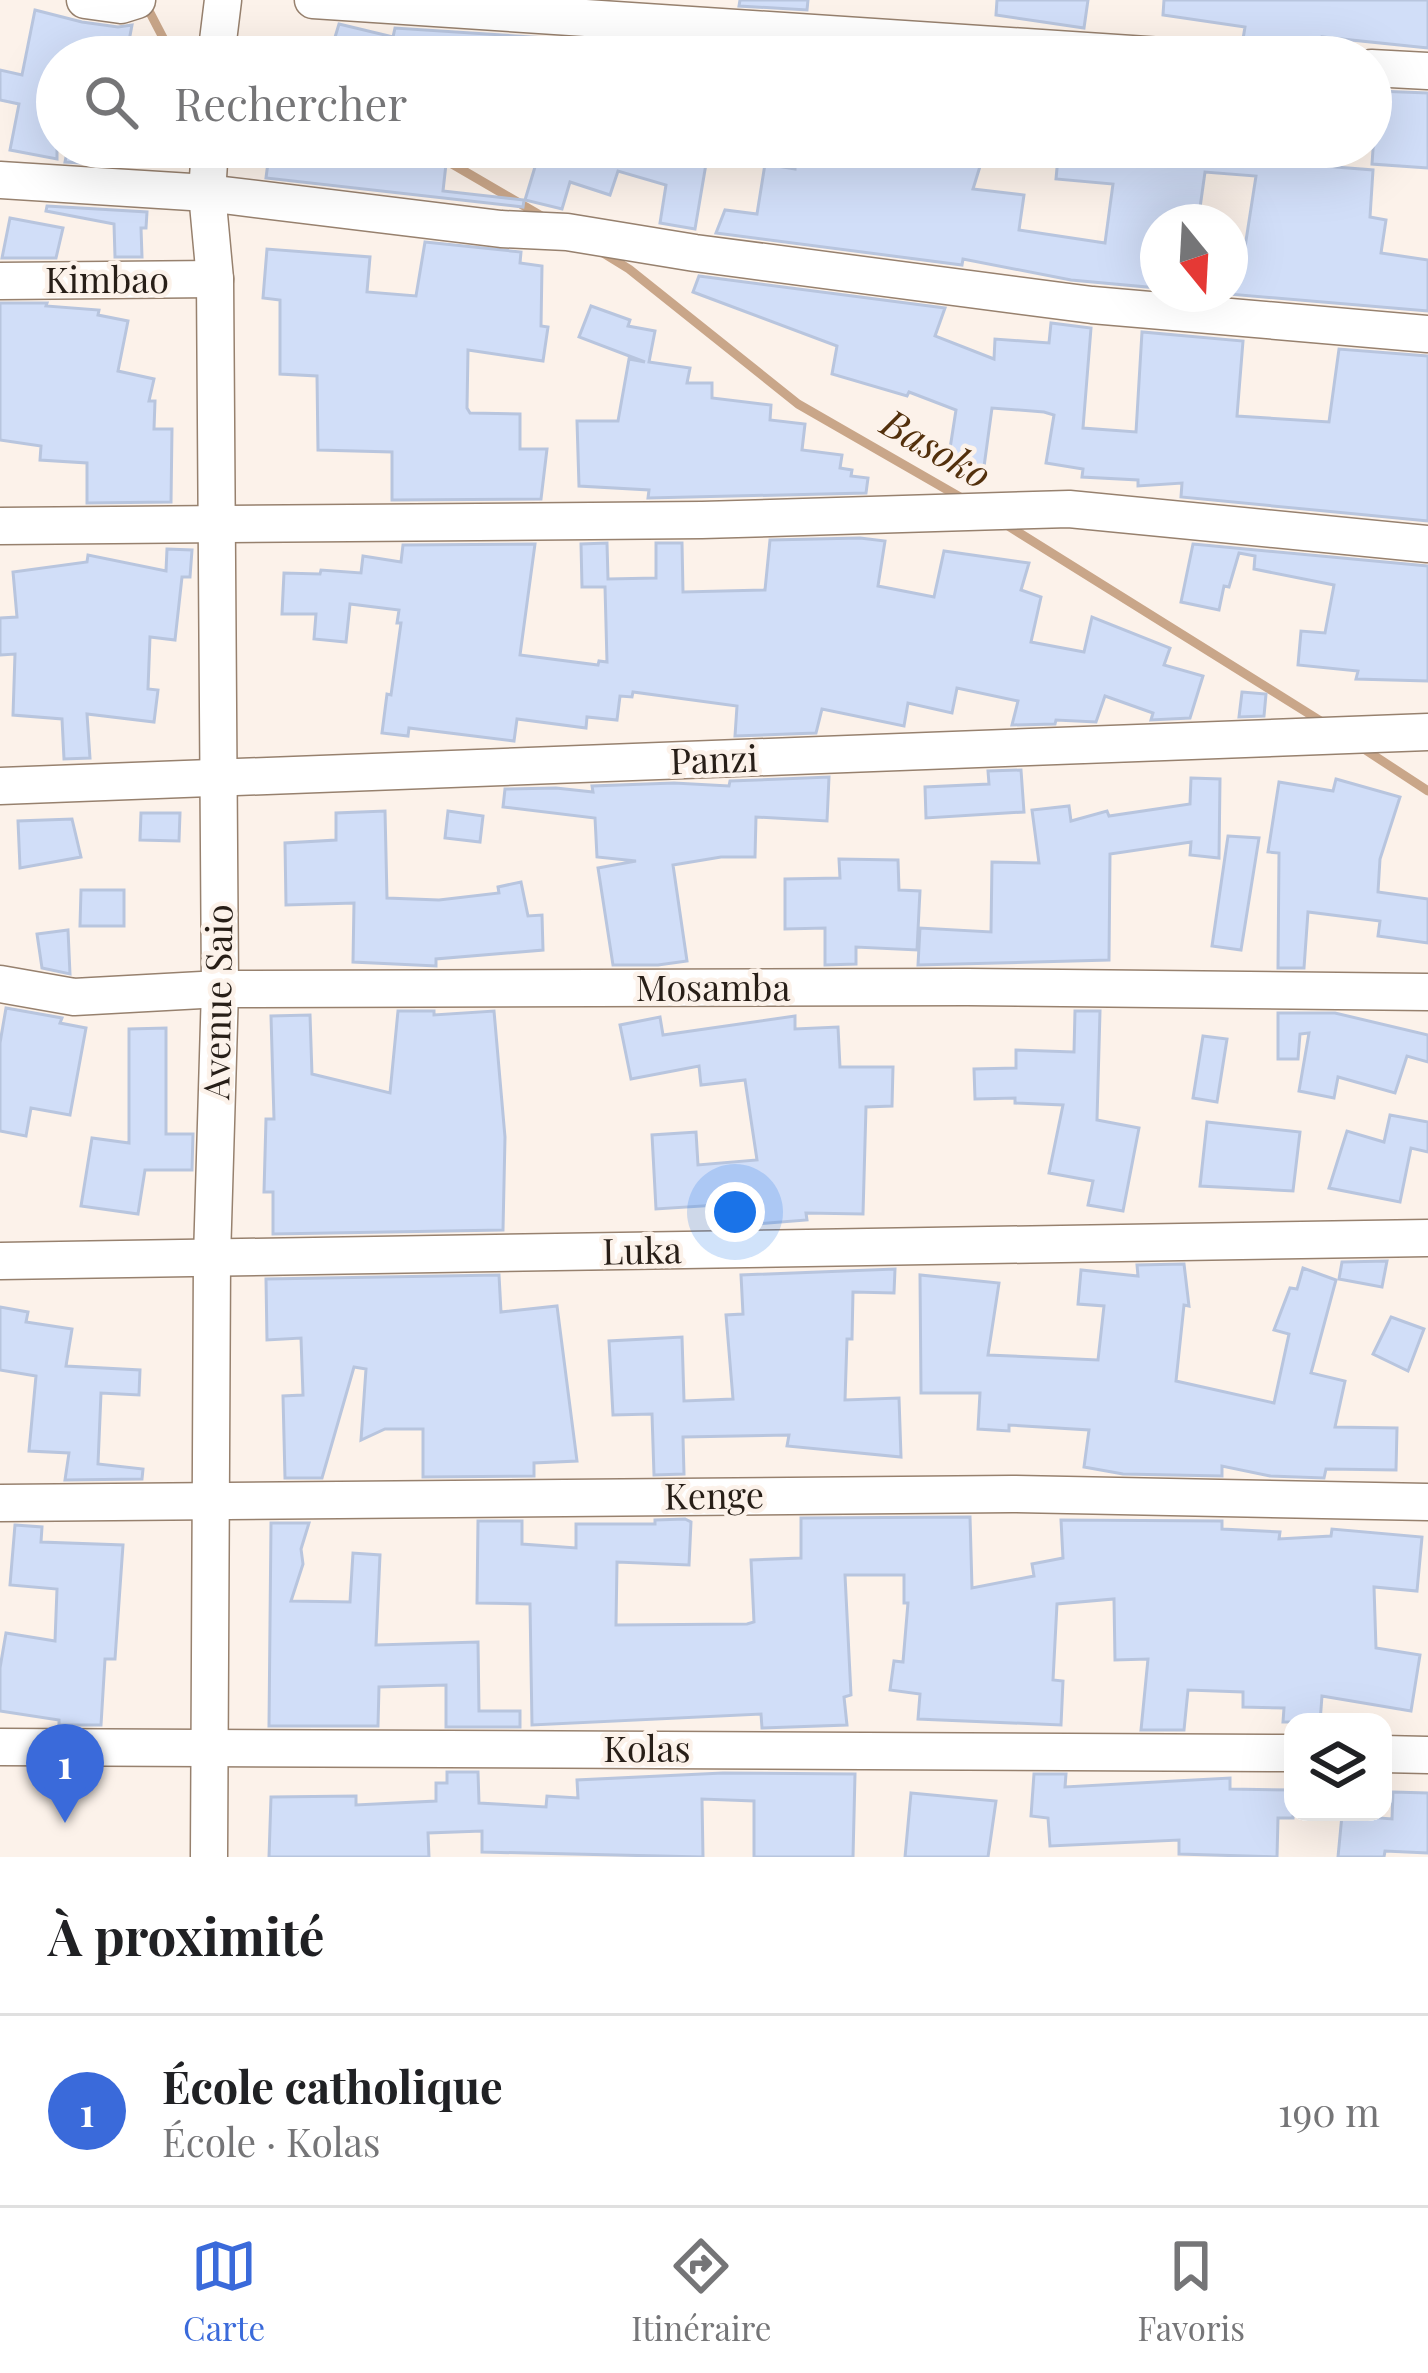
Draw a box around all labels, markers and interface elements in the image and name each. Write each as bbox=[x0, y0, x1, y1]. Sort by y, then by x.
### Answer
search box bbox=[36, 36, 1392, 168]
icon: search bbox=[78, 69, 144, 135]
text: Rechercher bbox=[174, 72, 407, 132]
north arrow bbox=[1140, 204, 1248, 312]
street label: Kimbao bbox=[45, 254, 169, 302]
water label: Basoko bbox=[871, 394, 1001, 499]
street label: Panzi bbox=[669, 732, 759, 784]
street label: Avenue Saio bbox=[190, 904, 242, 1101]
street label: Mosamba bbox=[636, 962, 790, 1010]
your location bbox=[705, 1182, 765, 1242]
street label: Luka bbox=[602, 1224, 682, 1274]
street label: Kenge bbox=[664, 1469, 764, 1519]
map controls bbox=[1284, 1713, 1392, 1821]
button: layers bbox=[1284, 1713, 1392, 1821]
street label: Kolas bbox=[603, 1723, 691, 1771]
pin: 1 bbox=[26, 1724, 104, 1823]
text: À proximité bbox=[48, 1901, 325, 1969]
text: École catholique bbox=[162, 2055, 503, 2115]
text: 1 bbox=[80, 2085, 94, 2137]
text: 190 m bbox=[1278, 2085, 1380, 2137]
text: École · Kolas bbox=[162, 2115, 380, 2167]
tab: Carte bbox=[183, 2233, 265, 2349]
tab: Itinéraire bbox=[631, 2233, 771, 2349]
tab: Favoris bbox=[1137, 2233, 1245, 2349]

